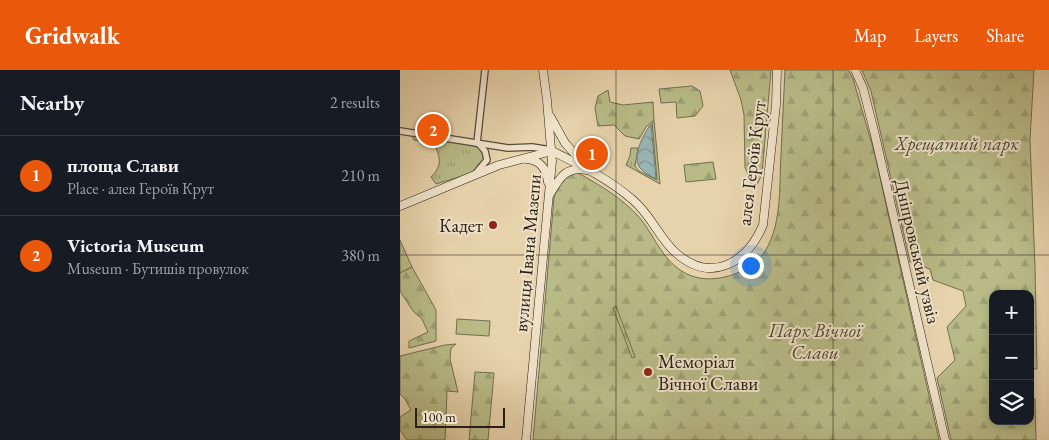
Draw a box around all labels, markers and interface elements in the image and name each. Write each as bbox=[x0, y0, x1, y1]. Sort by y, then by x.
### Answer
text: Gridwalk bbox=[25, 20, 120, 51]
text: Map bbox=[854, 24, 886, 47]
text: Layers bbox=[914, 24, 958, 47]
text: Share bbox=[986, 24, 1024, 47]
text: Nearby bbox=[20, 89, 84, 116]
text: 2 results bbox=[330, 92, 380, 113]
street label: алея Героїв Крут bbox=[731, 99, 772, 227]
pin: 2 bbox=[417, 111, 449, 149]
park label: Хрещатий парк bbox=[893, 131, 1020, 156]
pin: 1 bbox=[576, 135, 608, 173]
text: площа Слави bbox=[67, 153, 179, 178]
text: 1 bbox=[32, 165, 40, 186]
text: 210 m bbox=[341, 165, 380, 186]
street label: вулиця Івана Мазепи bbox=[508, 173, 547, 333]
street label: Дніпровський узвіз bbox=[889, 176, 946, 326]
text: Place · алея Героїв Крут bbox=[67, 178, 214, 199]
place label: Кадет bbox=[439, 213, 483, 238]
marker: Кадет bbox=[487, 219, 499, 231]
text: Victoria Museum bbox=[67, 233, 204, 258]
text: 2 bbox=[32, 245, 40, 266]
text: 380 m bbox=[341, 245, 380, 266]
your location bbox=[738, 253, 764, 279]
text: Museum · Бутишів провулок bbox=[67, 258, 249, 279]
map controls bbox=[989, 290, 1034, 425]
button: + bbox=[989, 290, 1034, 335]
park label: Парк Вічної Слави bbox=[767, 318, 864, 365]
button: − bbox=[989, 335, 1034, 380]
place label: Меморіал Вічної Слави bbox=[658, 349, 758, 396]
marker: Меморіал Вічної Слави bbox=[642, 366, 654, 378]
button: layers bbox=[989, 380, 1034, 425]
scale bar bbox=[415, 405, 505, 428]
text: 100 m bbox=[422, 408, 456, 426]

